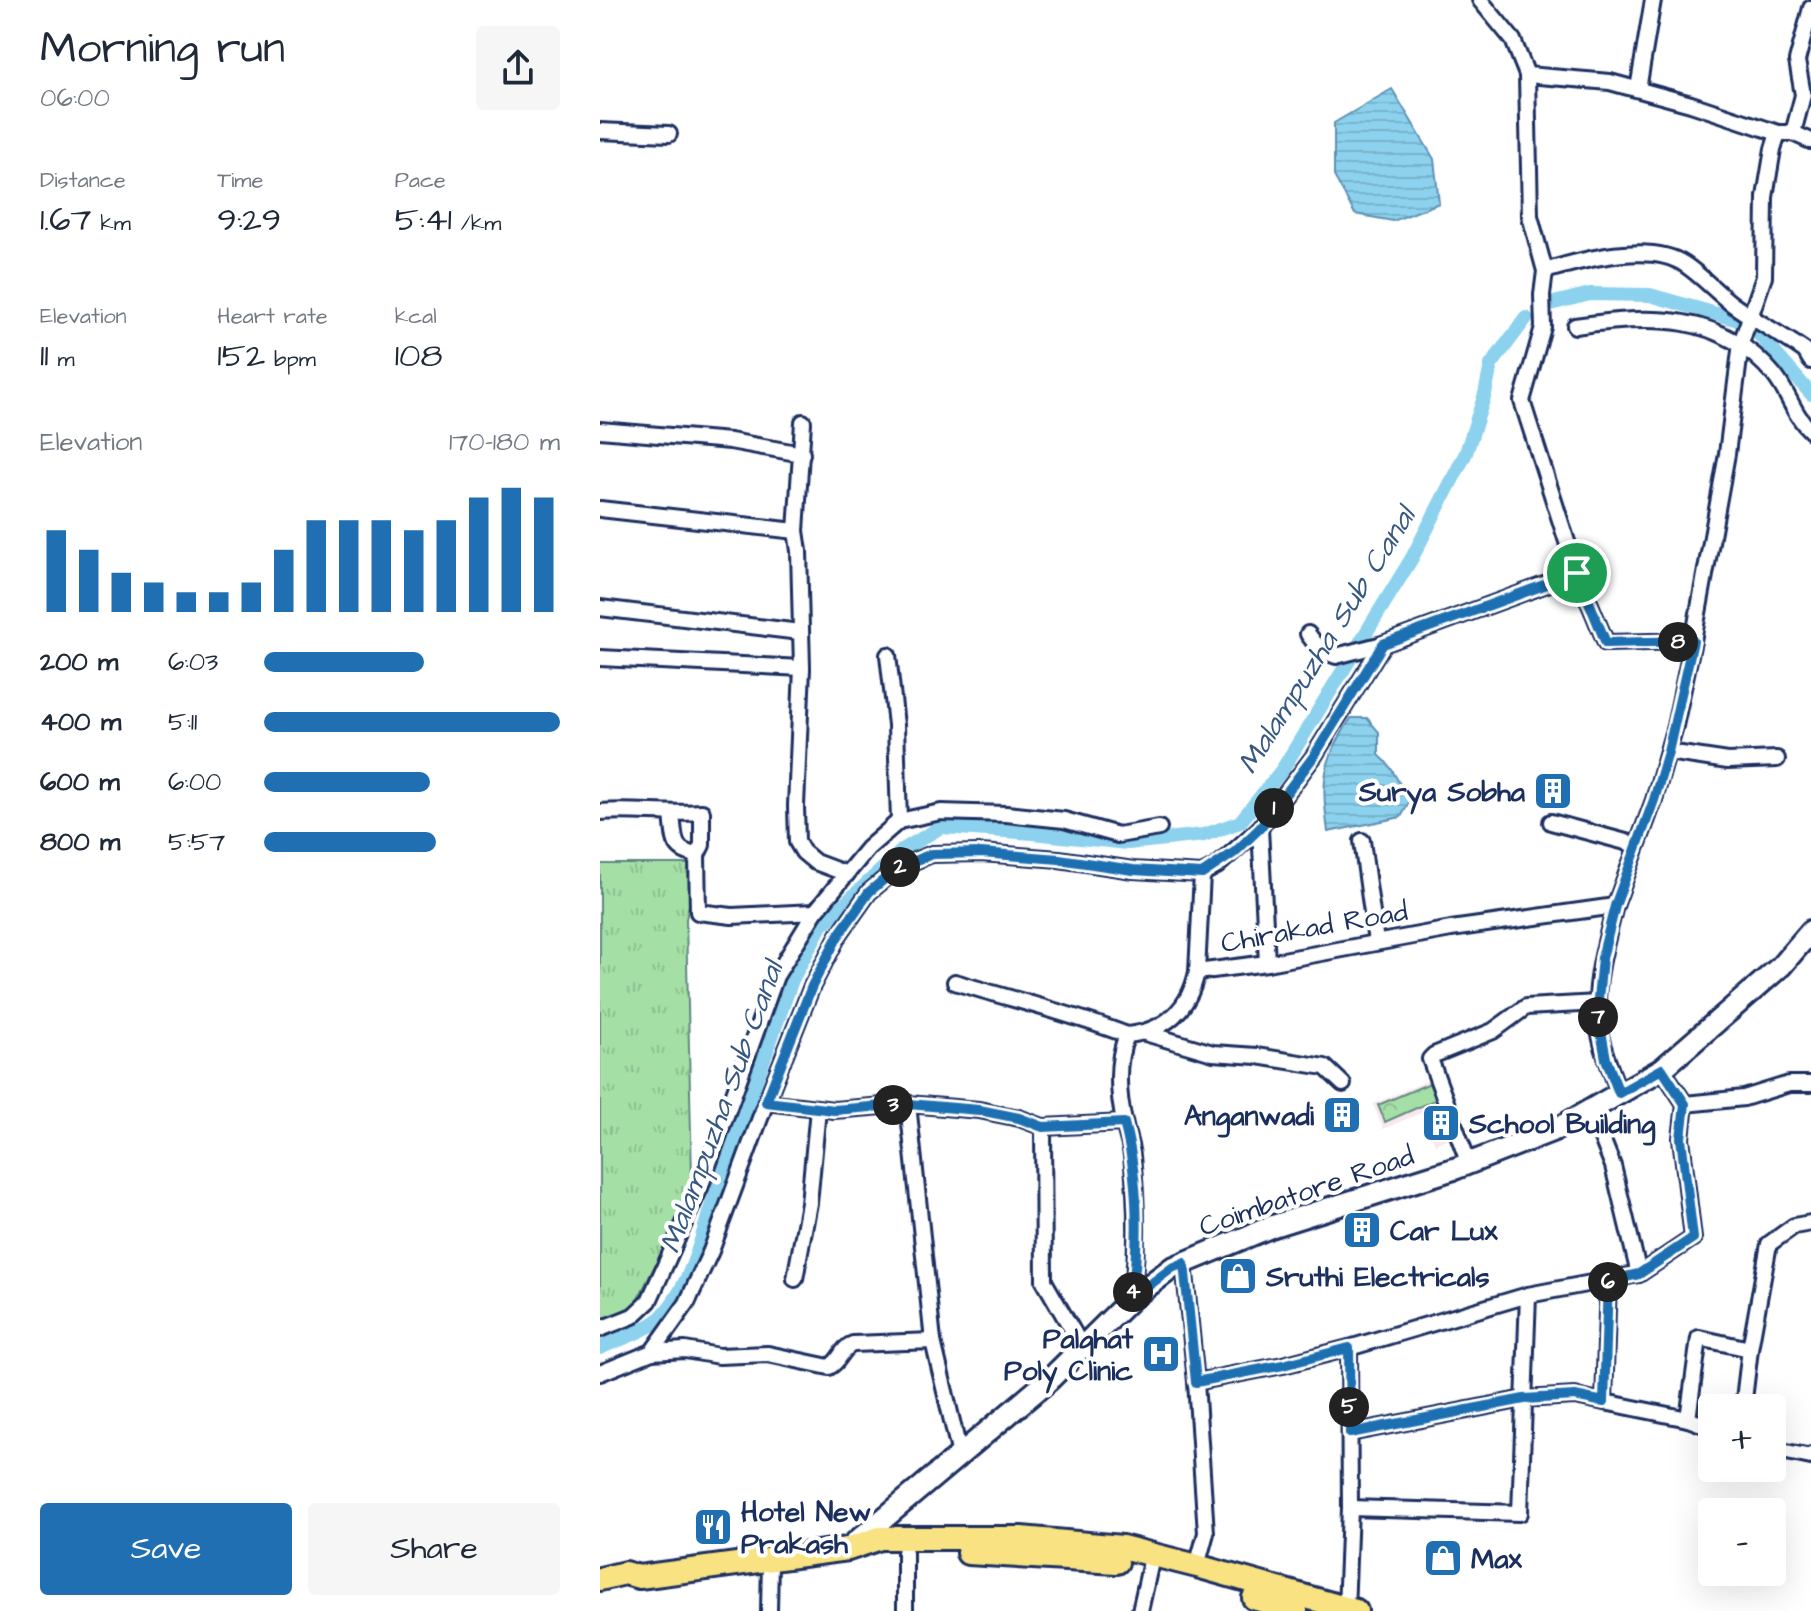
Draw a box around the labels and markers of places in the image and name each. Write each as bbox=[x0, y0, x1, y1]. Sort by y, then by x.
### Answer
pin bbox=[1543, 539, 1611, 607]
pin: 8 bbox=[1658, 622, 1698, 662]
building icon: Surya Sobha bbox=[1532, 770, 1574, 812]
place label: Surya Sobha bbox=[1358, 773, 1526, 815]
pin: 1 bbox=[1254, 788, 1294, 828]
pin: 2 bbox=[880, 847, 920, 887]
pin: 7 bbox=[1578, 997, 1618, 1037]
pin: 3 bbox=[873, 1085, 913, 1125]
building icon: Anganwadi bbox=[1321, 1094, 1363, 1136]
place label: Anganwadi bbox=[1184, 1097, 1315, 1138]
building icon: School Building bbox=[1420, 1102, 1462, 1144]
place label: School Building bbox=[1468, 1105, 1656, 1146]
building icon: Car Lux bbox=[1341, 1209, 1383, 1251]
place label: Car Lux bbox=[1390, 1212, 1498, 1251]
shop icon: Sruthi Electricals bbox=[1217, 1255, 1259, 1297]
place label: Sruthi Electricals bbox=[1265, 1258, 1490, 1297]
pin: 6 bbox=[1588, 1262, 1628, 1302]
pin: 4 bbox=[1113, 1272, 1153, 1312]
place label: Palghat Poly Clinic bbox=[1004, 1320, 1134, 1394]
hospital icon: Palghat Poly Clinic bbox=[1140, 1333, 1182, 1375]
pin: 5 bbox=[1329, 1387, 1369, 1427]
place label: Hotel New Prakash bbox=[741, 1493, 871, 1564]
restaurant icon: Hotel New Prakash bbox=[692, 1506, 734, 1548]
shop icon: Max bbox=[1422, 1537, 1464, 1579]
place label: Max bbox=[1471, 1540, 1522, 1579]

